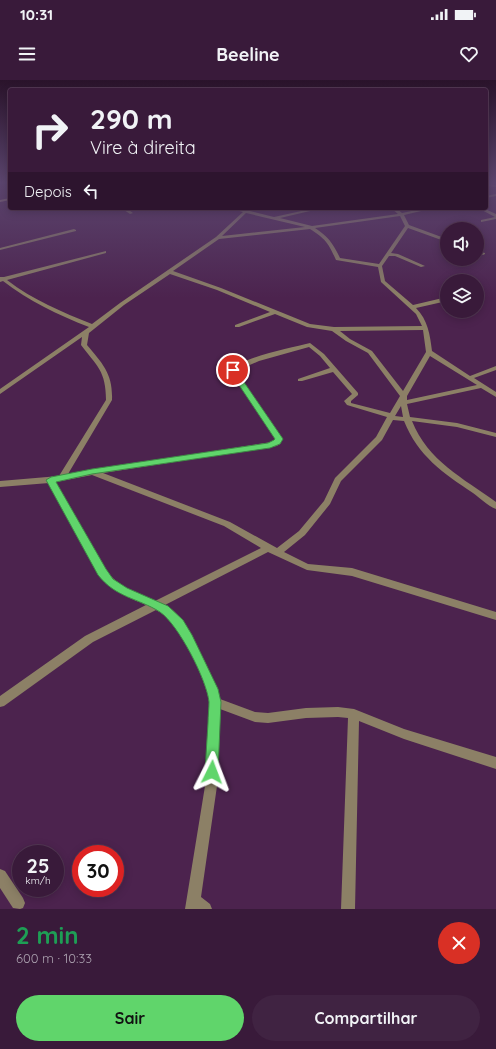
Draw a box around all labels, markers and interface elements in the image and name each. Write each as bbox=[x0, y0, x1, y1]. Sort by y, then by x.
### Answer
text: 10:31 bbox=[20, 5, 53, 24]
icon: menu bbox=[16, 43, 38, 65]
text: Beeline bbox=[216, 43, 280, 66]
icon: heart bbox=[458, 43, 480, 65]
text: 290 m bbox=[90, 101, 173, 136]
icon: right bbox=[24, 104, 76, 156]
text: Vire à direita bbox=[90, 136, 196, 159]
icon: left bbox=[80, 180, 102, 202]
text: Depois bbox=[24, 182, 72, 201]
map controls bbox=[440, 222, 484, 318]
button: sound bbox=[440, 222, 484, 266]
button: layers bbox=[440, 274, 484, 318]
pin bbox=[216, 353, 250, 387]
icon: arrive bbox=[222, 359, 244, 381]
position arrow bbox=[191, 751, 233, 793]
speed limit sign: 30 bbox=[72, 845, 124, 897]
text: 25 bbox=[27, 853, 49, 878]
text: km/h bbox=[25, 874, 51, 887]
text: 2 min bbox=[16, 920, 78, 950]
button: close bbox=[438, 922, 480, 964]
text: 600 m · 10:33 bbox=[16, 950, 92, 966]
button: Sair bbox=[16, 995, 244, 1041]
button: Compartilhar bbox=[252, 995, 480, 1041]

